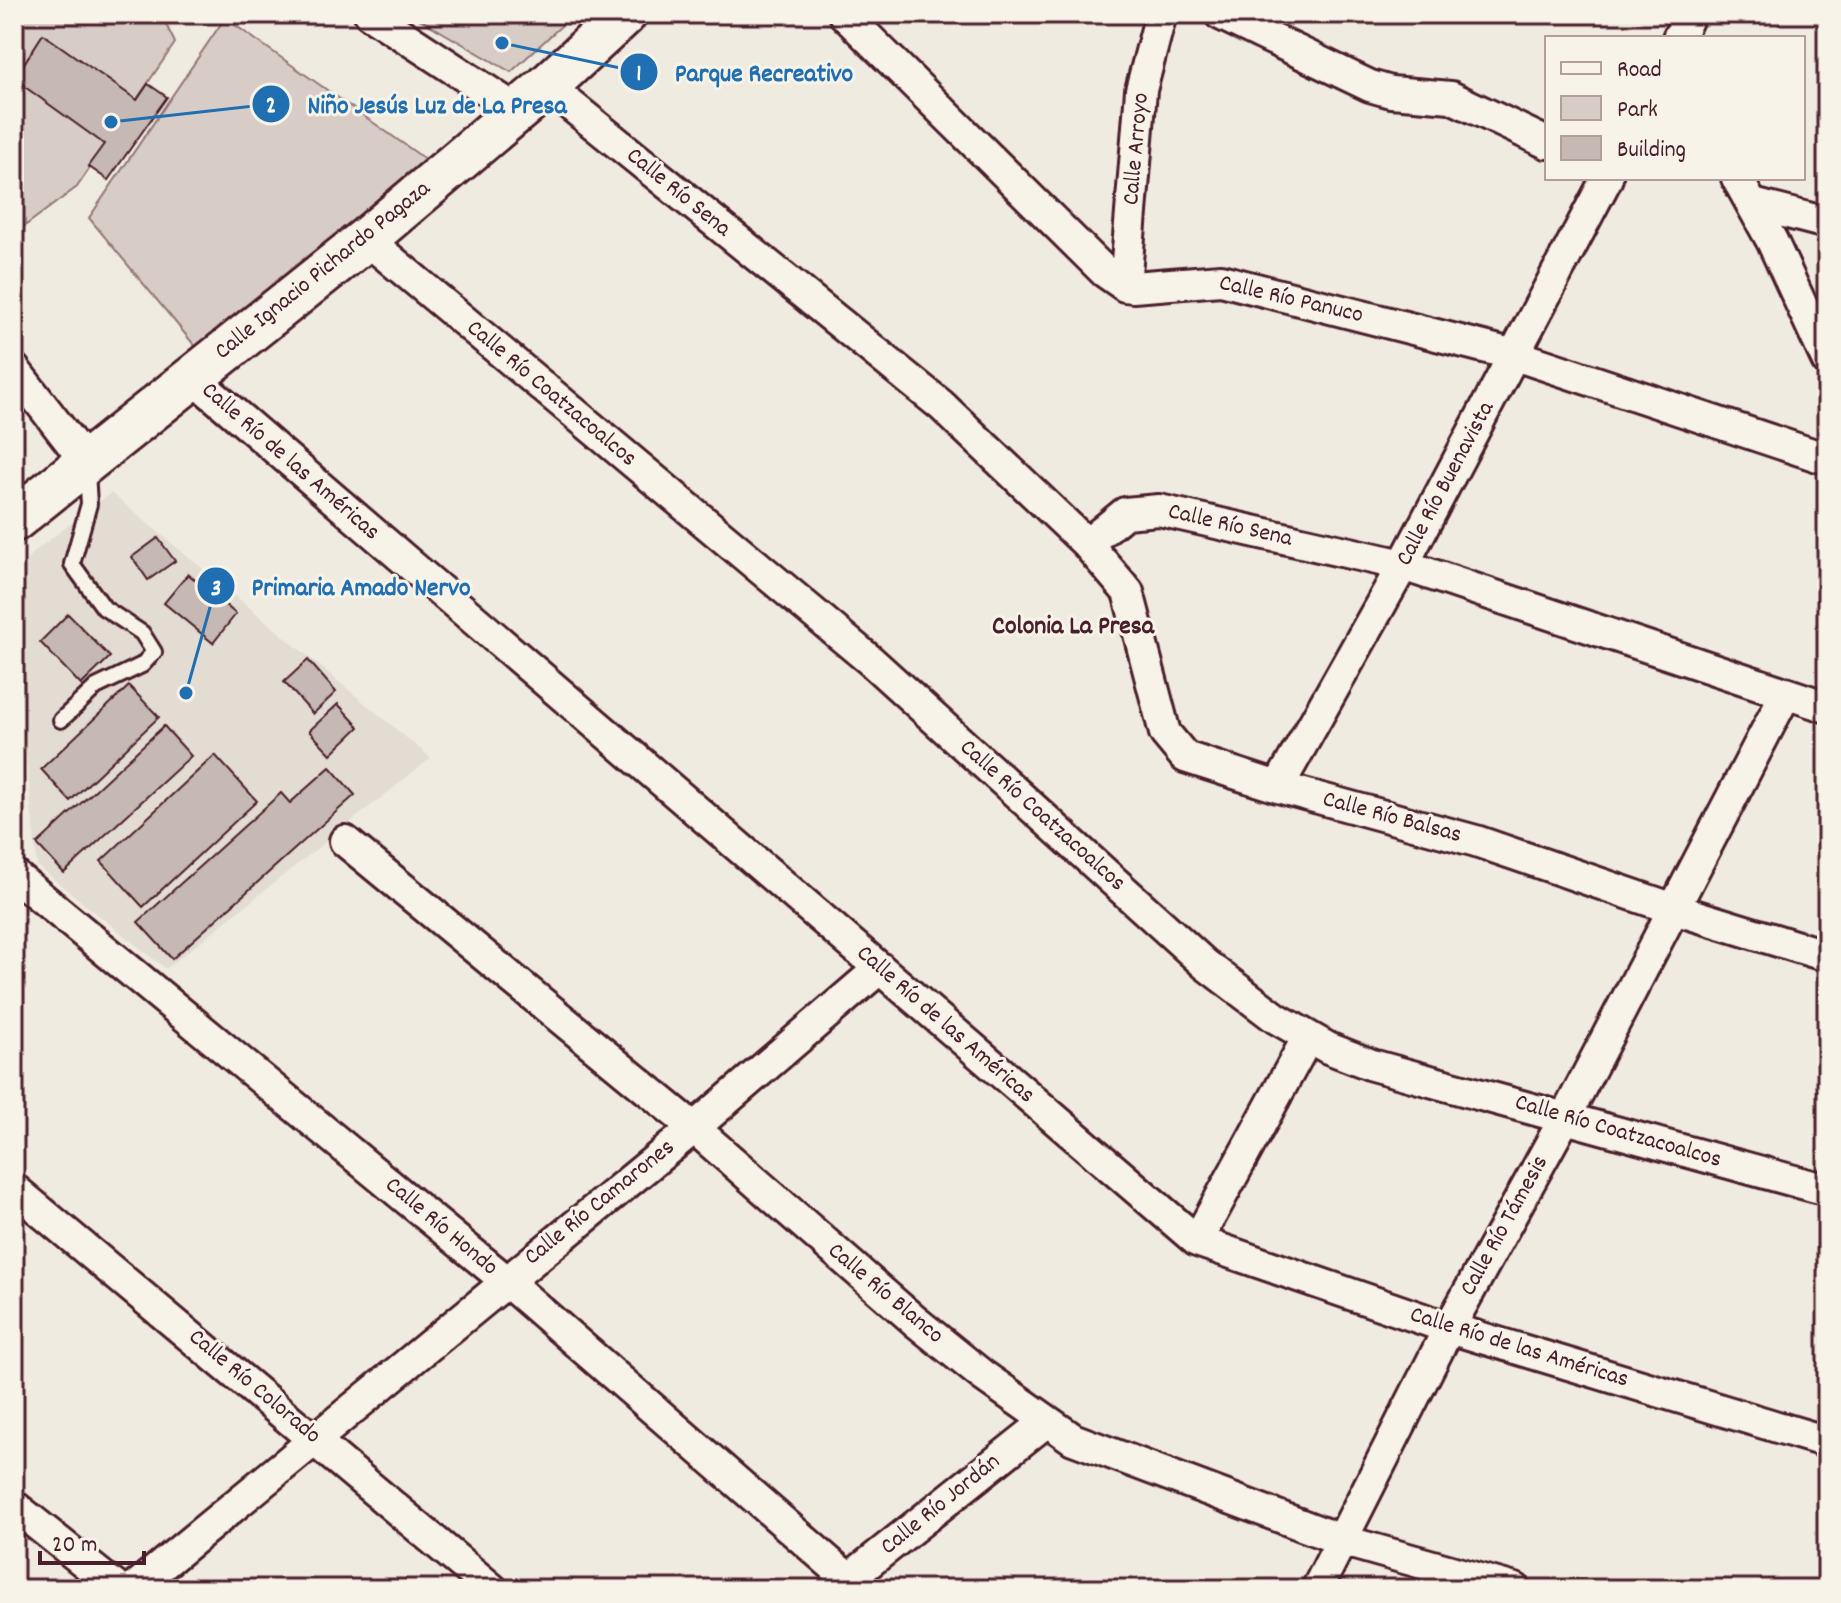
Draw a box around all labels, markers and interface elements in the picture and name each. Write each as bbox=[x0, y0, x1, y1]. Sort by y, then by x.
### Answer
legend bbox=[1545, 36, 1805, 180]
callout: Parque Recreativo bbox=[619, 47, 870, 97]
text: Road bbox=[1617, 54, 1662, 88]
text: Parque Recreativo bbox=[675, 57, 854, 94]
text: 1 bbox=[636, 58, 642, 92]
callout: Niño Jesús Luz de La Presa bbox=[251, 79, 582, 129]
text: Niño Jesús Luz de La Presa bbox=[307, 89, 567, 126]
text: 2 bbox=[266, 90, 276, 124]
street label: Calle Arroyo bbox=[1115, 91, 1159, 207]
text: Park bbox=[1617, 94, 1658, 128]
text: Building bbox=[1617, 134, 1686, 168]
street label: Calle Río Sena bbox=[618, 140, 738, 246]
street label: Calle Ignacio Pichardo Pagaza bbox=[208, 173, 439, 369]
street label: Calle Río Panuco bbox=[1216, 267, 1366, 333]
street label: Calle Río Coatzacoalcos bbox=[458, 312, 644, 476]
street label: Calle Río de las Américas bbox=[193, 375, 387, 549]
street label: Calle Río Buenavista bbox=[1388, 395, 1504, 572]
street label: Calle Río Sena bbox=[1165, 495, 1296, 557]
callout: Primaria Amado Nervo bbox=[196, 561, 487, 611]
text: Primaria Amado Nervo bbox=[251, 571, 471, 608]
text: 3 bbox=[211, 573, 221, 607]
district label: Colonia La Presa bbox=[992, 609, 1155, 646]
street label: Calle Río Coatzacoalcos bbox=[951, 732, 1133, 900]
street label: Calle Río Balsas bbox=[1319, 783, 1465, 853]
street label: Calle Río de las Américas bbox=[848, 938, 1042, 1112]
street label: Calle Río Coatzacoalcos bbox=[1511, 1086, 1725, 1178]
street label: Calle Río Camarones bbox=[517, 1132, 683, 1274]
street label: Calle Río Támesis bbox=[1452, 1149, 1558, 1303]
street label: Calle Río Hondo bbox=[377, 1169, 505, 1285]
street label: Calle Río Blanco bbox=[819, 1235, 951, 1353]
street label: Calle Río de las Américas bbox=[1405, 1299, 1633, 1397]
street label: Calle Río Colorado bbox=[180, 1321, 328, 1453]
street label: Calle Río Jordán bbox=[874, 1446, 1008, 1564]
scale bar bbox=[40, 1515, 144, 1565]
text: 20 m bbox=[52, 1529, 98, 1563]

